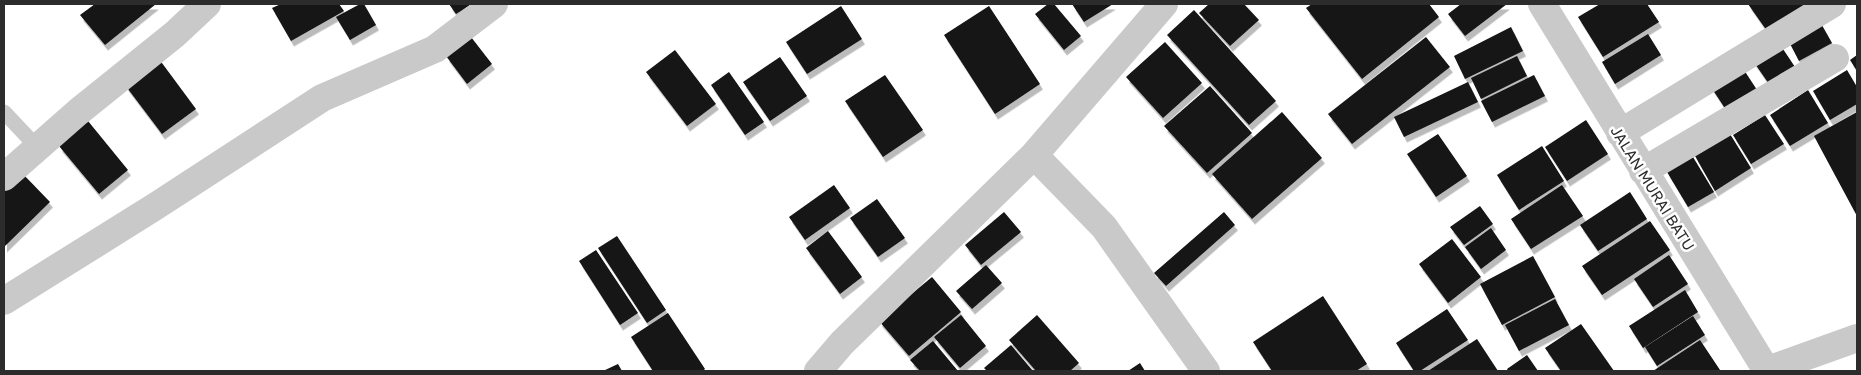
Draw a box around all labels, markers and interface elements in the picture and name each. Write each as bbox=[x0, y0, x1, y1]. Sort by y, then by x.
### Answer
street label: JALAN MURAI BATU bbox=[1607, 122, 1699, 254]

